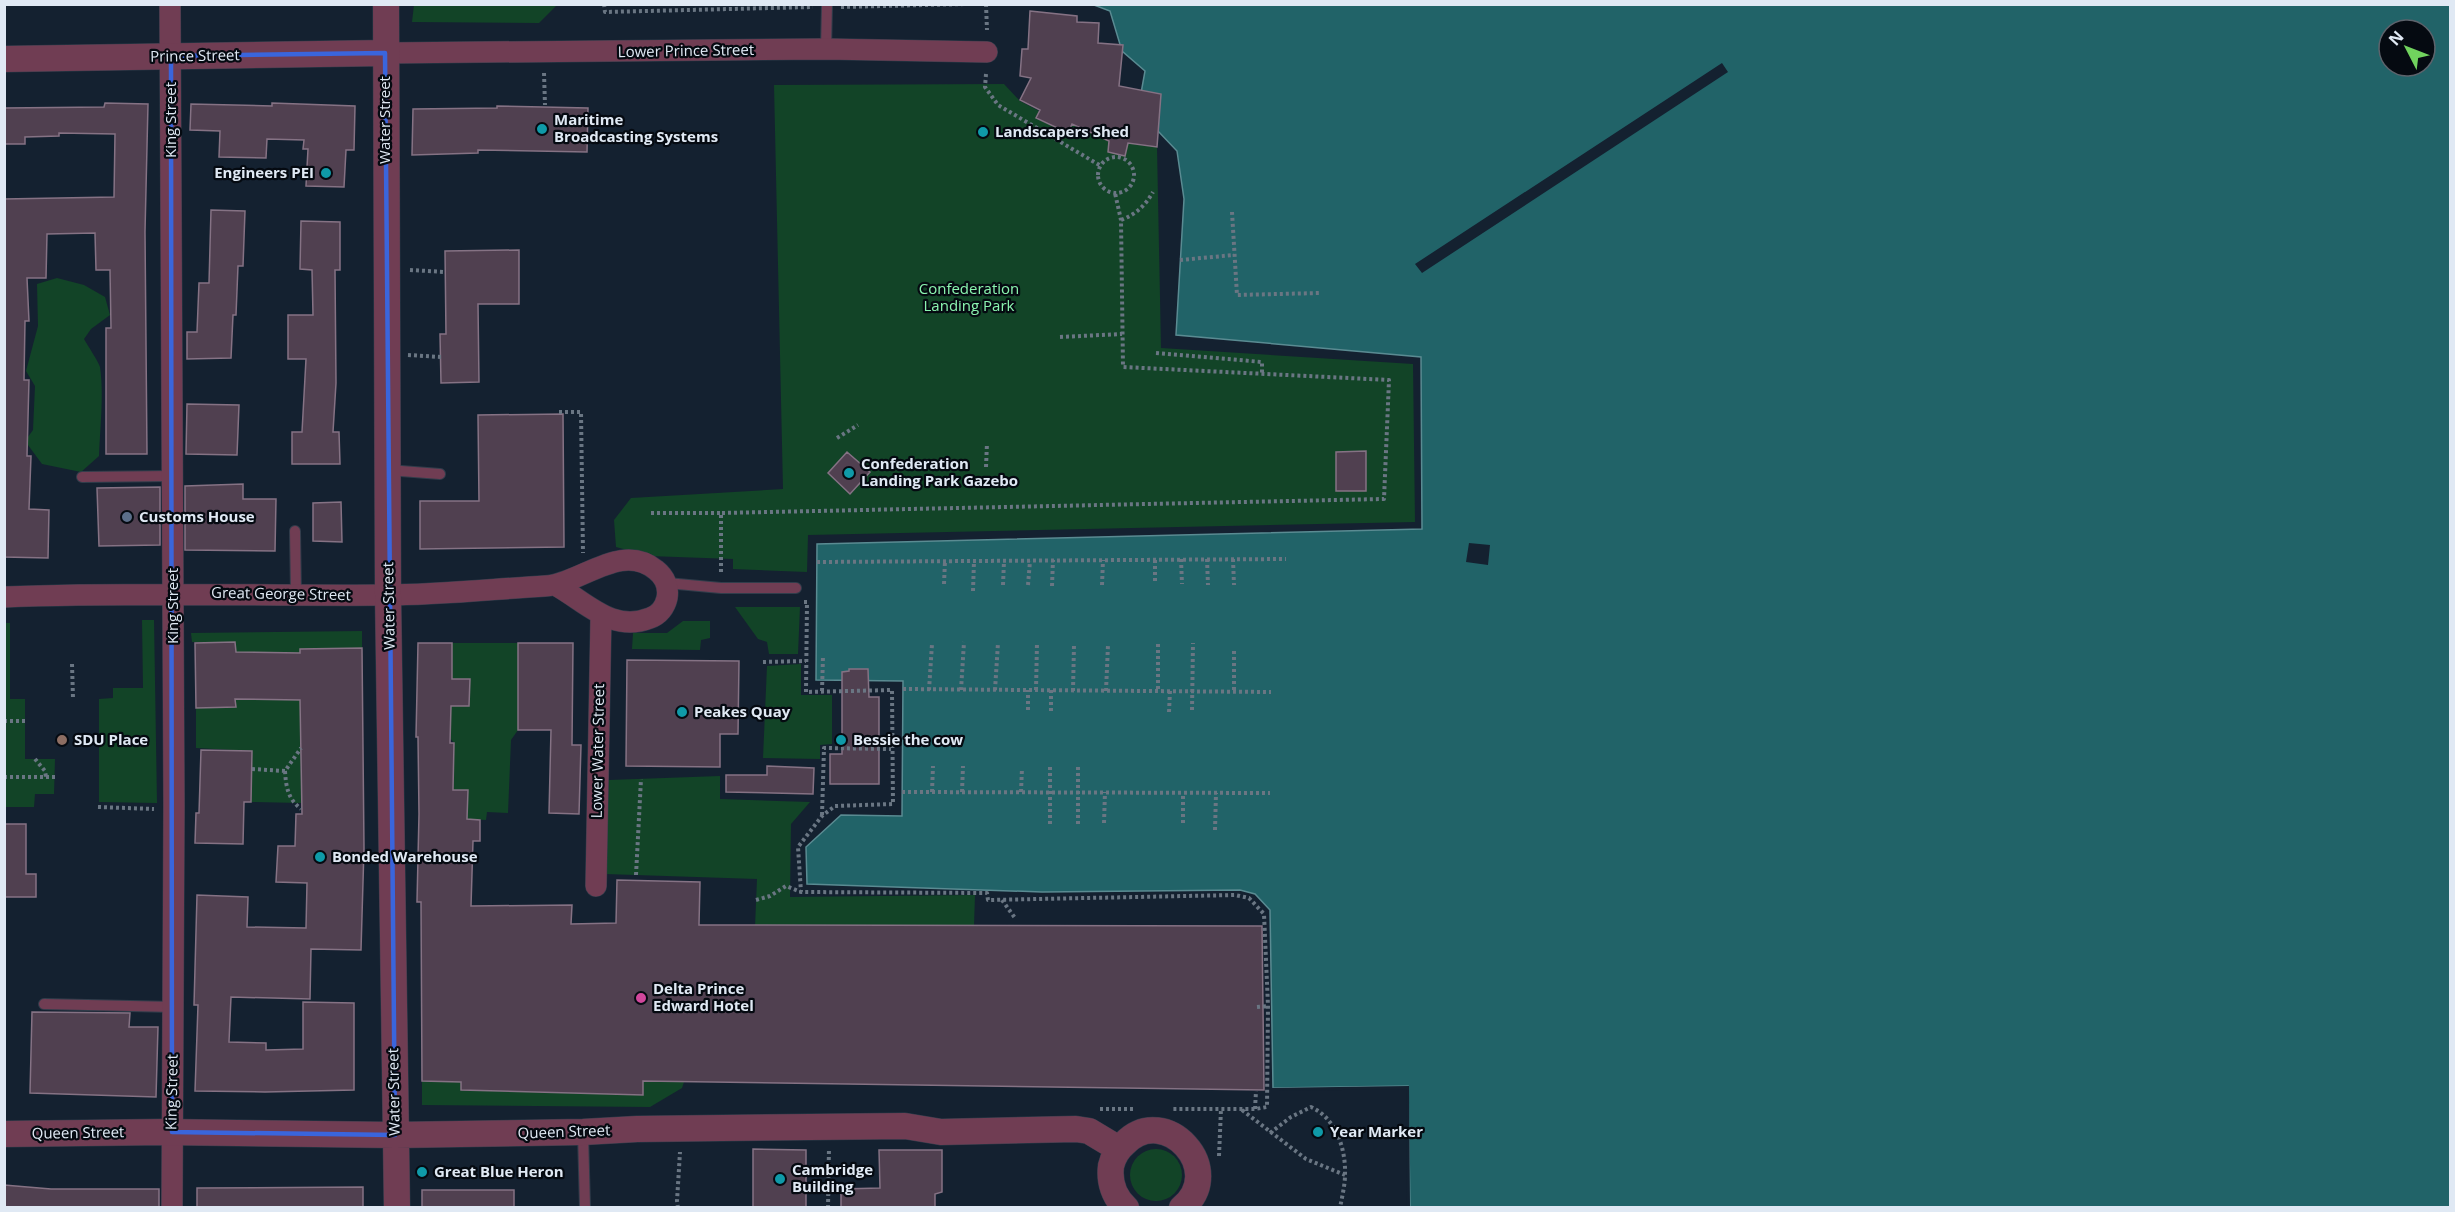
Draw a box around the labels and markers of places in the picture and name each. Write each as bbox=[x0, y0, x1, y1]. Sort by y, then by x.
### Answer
place label: Maritime Broadcasting Systems bbox=[554, 109, 718, 146]
place label: Landscapers Shed bbox=[995, 121, 1129, 141]
marker: Maritime Broadcasting Systems bbox=[535, 122, 549, 136]
marker: Landscapers Shed bbox=[976, 125, 990, 139]
place label: Engineers PEI bbox=[214, 162, 314, 182]
marker: Engineers PEI bbox=[319, 166, 333, 180]
place label: Confederation Landing Park Gazebo bbox=[861, 453, 1018, 490]
marker: Confederation Landing Park Gazebo bbox=[842, 466, 856, 480]
place label: Customs House bbox=[139, 506, 255, 526]
marker: Customs House bbox=[120, 510, 134, 524]
place label: Peakes Quay bbox=[694, 701, 791, 721]
marker: Peakes Quay bbox=[675, 705, 689, 719]
place label: SDU Place bbox=[74, 729, 148, 749]
place label: Bessie the cow bbox=[853, 729, 963, 749]
marker: SDU Place bbox=[55, 733, 69, 747]
marker: Bessie the cow bbox=[834, 733, 848, 747]
place label: Bonded Warehouse bbox=[332, 846, 478, 866]
marker: Bonded Warehouse bbox=[313, 850, 327, 864]
place label: Delta Prince Edward Hotel bbox=[653, 978, 754, 1015]
marker: Delta Prince Edward Hotel bbox=[634, 991, 648, 1005]
place label: Year Marker bbox=[1330, 1121, 1423, 1141]
marker: Year Marker bbox=[1311, 1125, 1325, 1139]
place label: Cambridge Building bbox=[792, 1159, 873, 1196]
place label: Great Blue Heron bbox=[434, 1161, 564, 1181]
marker: Great Blue Heron bbox=[415, 1165, 429, 1179]
marker: Cambridge Building bbox=[773, 1172, 787, 1186]

